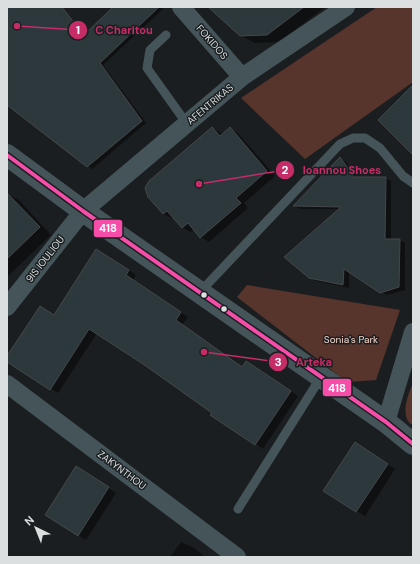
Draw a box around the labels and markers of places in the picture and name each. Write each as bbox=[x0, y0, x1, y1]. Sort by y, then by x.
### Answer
callout: C Charitou bbox=[68, 19, 161, 42]
callout: Ioannou Shoes bbox=[275, 158, 390, 181]
unlabelled marker bbox=[199, 290, 209, 300]
unlabelled marker bbox=[219, 304, 229, 314]
callout: Arteka bbox=[268, 351, 340, 374]

